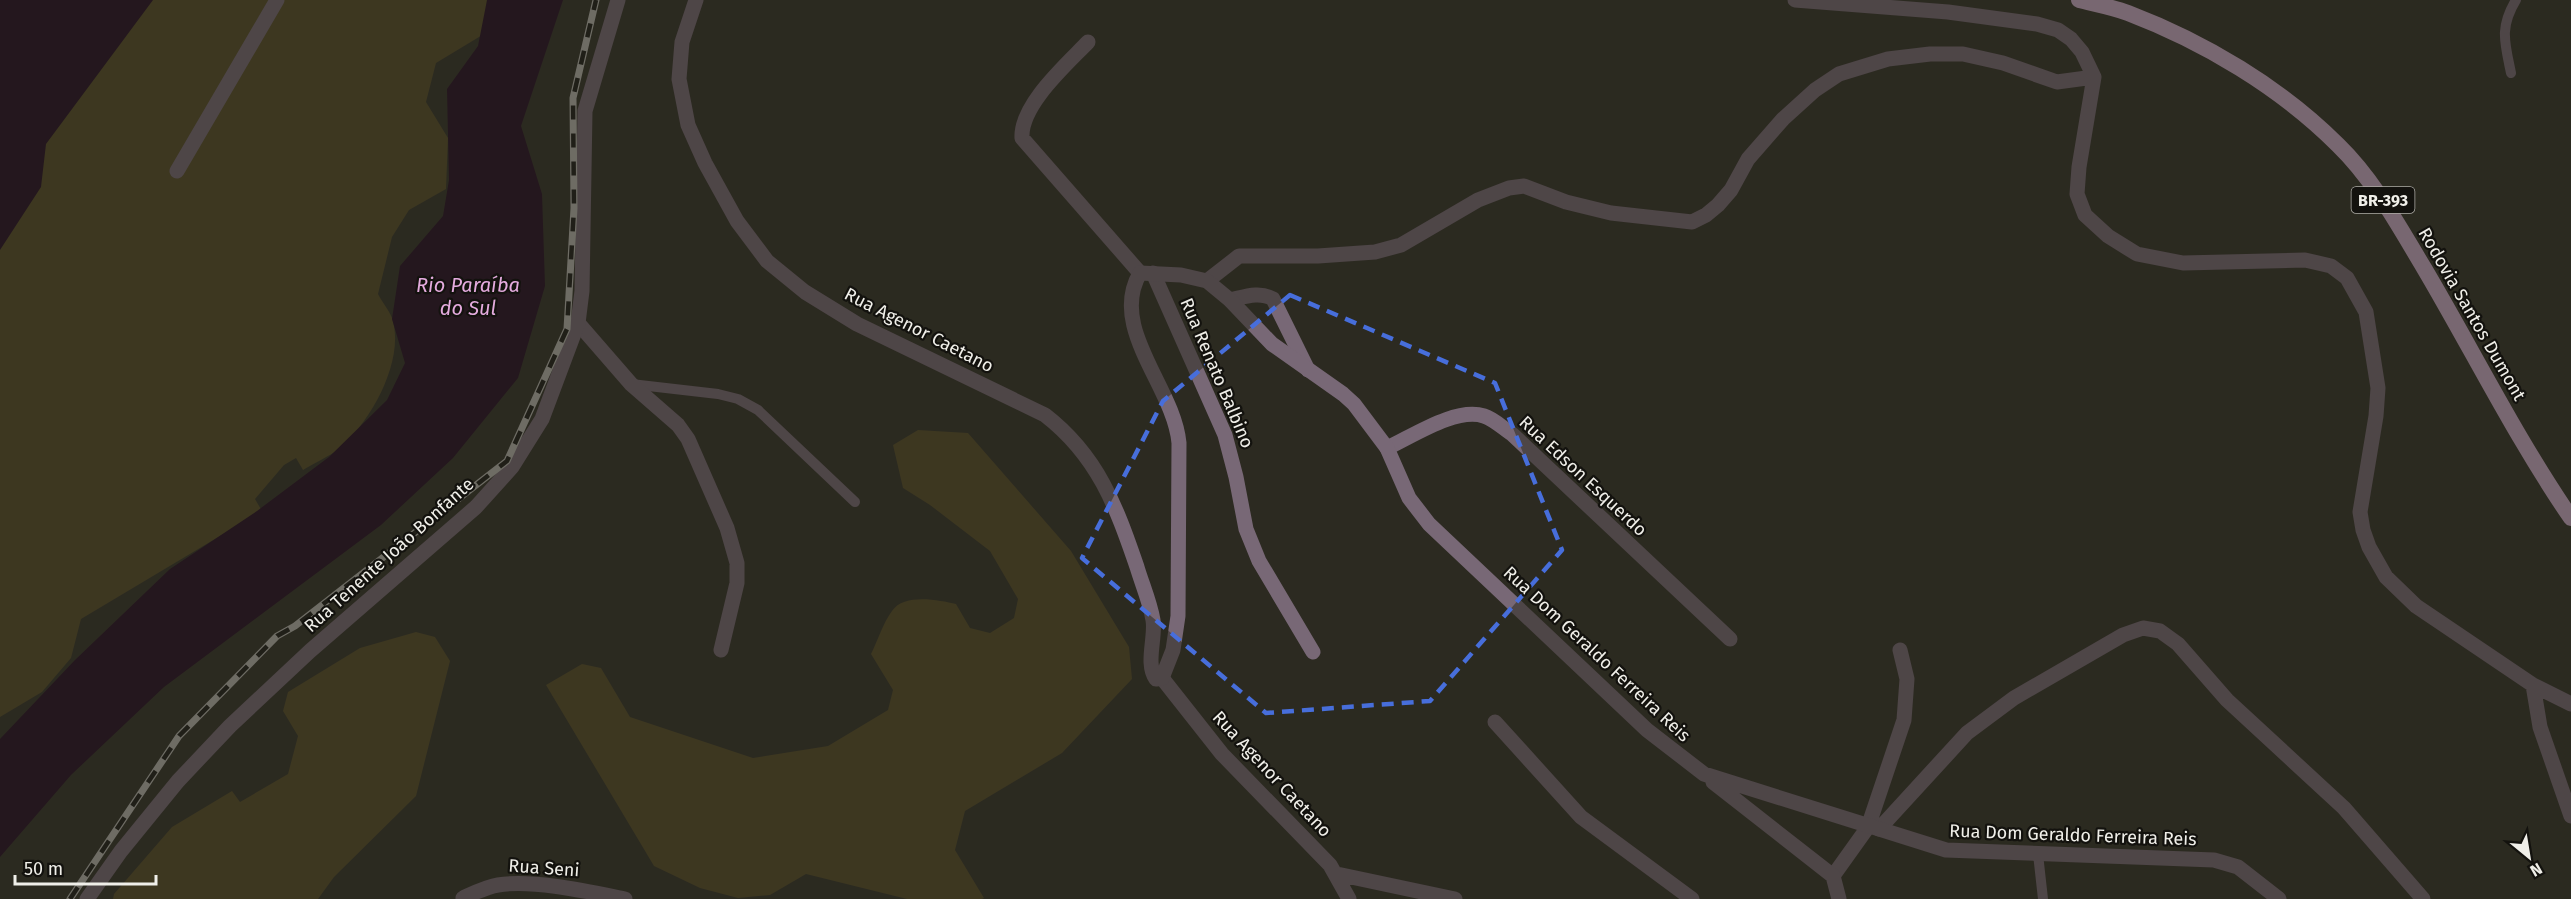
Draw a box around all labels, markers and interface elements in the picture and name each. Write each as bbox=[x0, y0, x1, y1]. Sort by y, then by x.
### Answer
road number: BR-393 bbox=[2352, 187, 2414, 213]
street label: Rodovia Santos Dumont bbox=[2413, 224, 2531, 405]
water label: Rio Paraíba do Sul bbox=[416, 273, 520, 320]
street label: Rua Agenor Caetano bbox=[841, 283, 997, 377]
street label: Rua Renato Balbino bbox=[1175, 295, 1259, 451]
street label: Rua Edson Esquerdo bbox=[1514, 411, 1652, 541]
street label: Rua Tenente João Bonfante bbox=[300, 473, 478, 637]
street label: Rua Dom Geraldo Ferreira Reis bbox=[1499, 562, 1695, 746]
street label: Rua Agenor Caetano bbox=[1208, 706, 1336, 842]
street label: Rua Dom Geraldo Ferreira Reis bbox=[1949, 820, 2197, 850]
north arrow bbox=[2499, 827, 2559, 887]
scale bar bbox=[15, 848, 156, 886]
street label: Rua Seni bbox=[508, 855, 580, 881]
text: 50 m bbox=[24, 858, 63, 880]
text: N bbox=[2527, 859, 2546, 880]

